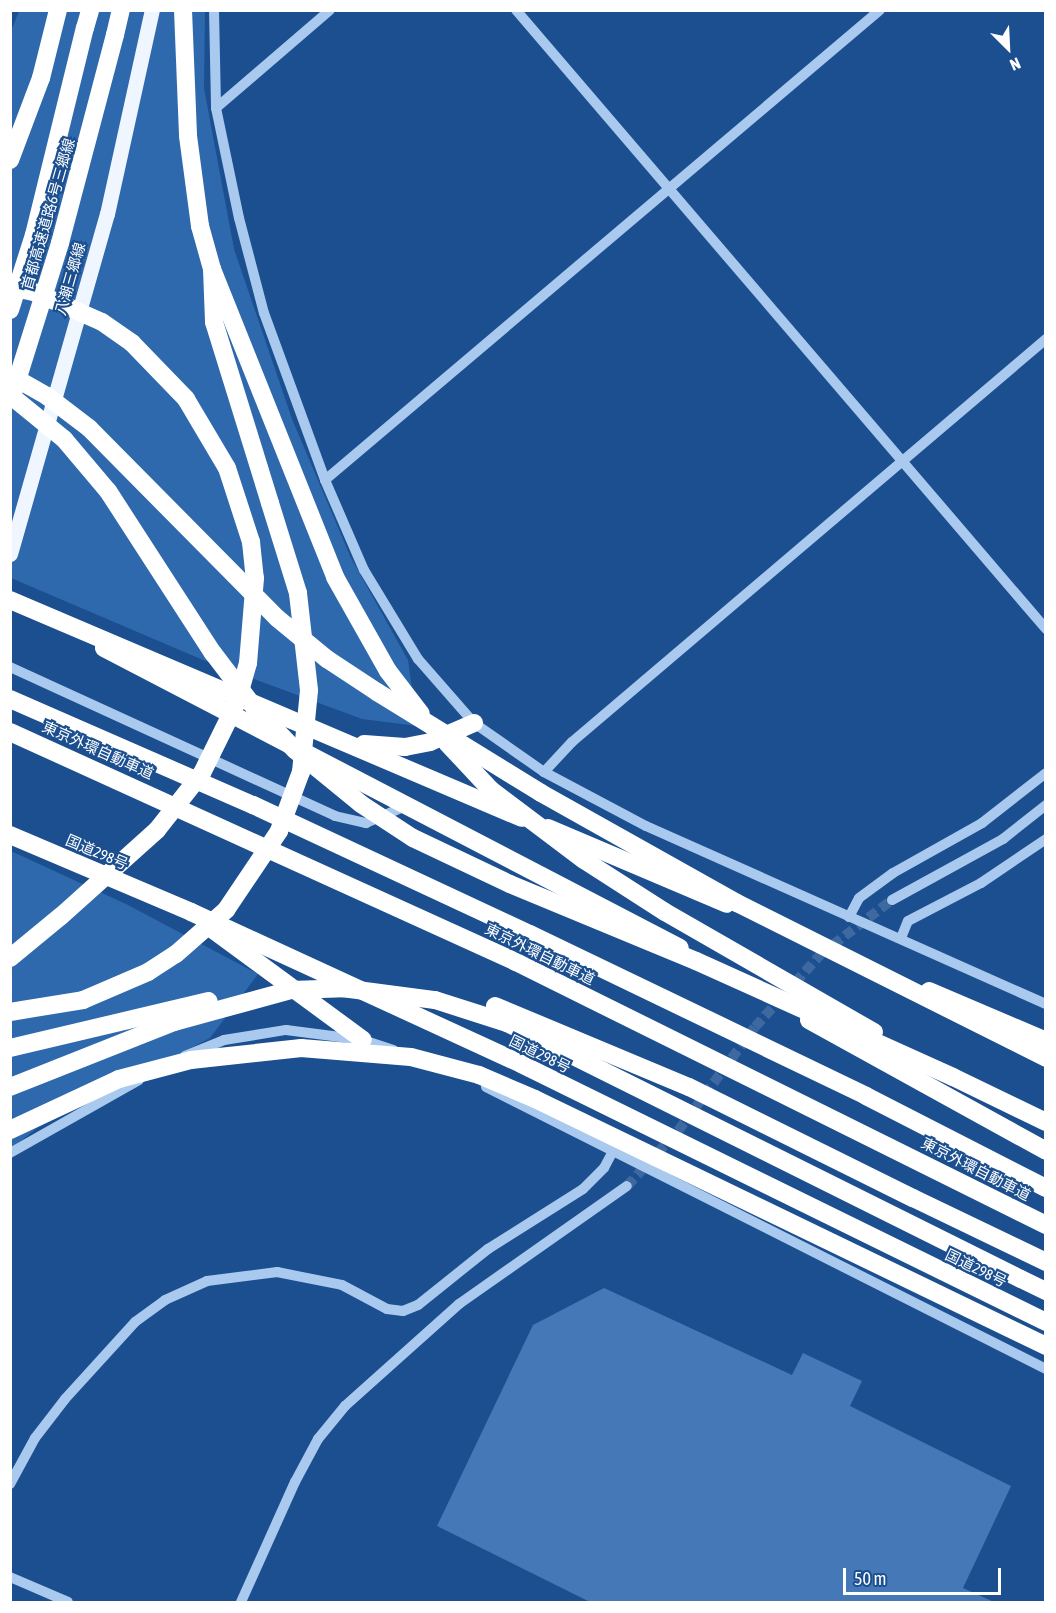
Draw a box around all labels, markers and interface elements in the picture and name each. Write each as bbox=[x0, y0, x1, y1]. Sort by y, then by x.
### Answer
north arrow bbox=[978, 18, 1038, 78]
text: N bbox=[1007, 54, 1023, 75]
street label: 首都高速道路6号三郷線 bbox=[18, 136, 78, 292]
street label: 八潮三郷線 bbox=[51, 240, 89, 318]
street label: 東京外環自動車道 bbox=[40, 717, 156, 783]
street label: 国道298号 bbox=[63, 831, 131, 873]
street label: 東京外環自動車道 bbox=[482, 920, 598, 988]
street label: 国道298号 bbox=[506, 1031, 574, 1077]
street label: 東京外環自動車道 bbox=[918, 1134, 1034, 1204]
street label: 国道298号 bbox=[942, 1245, 1010, 1291]
scale bar bbox=[846, 1556, 1004, 1594]
text: 50 m bbox=[854, 1568, 886, 1589]

